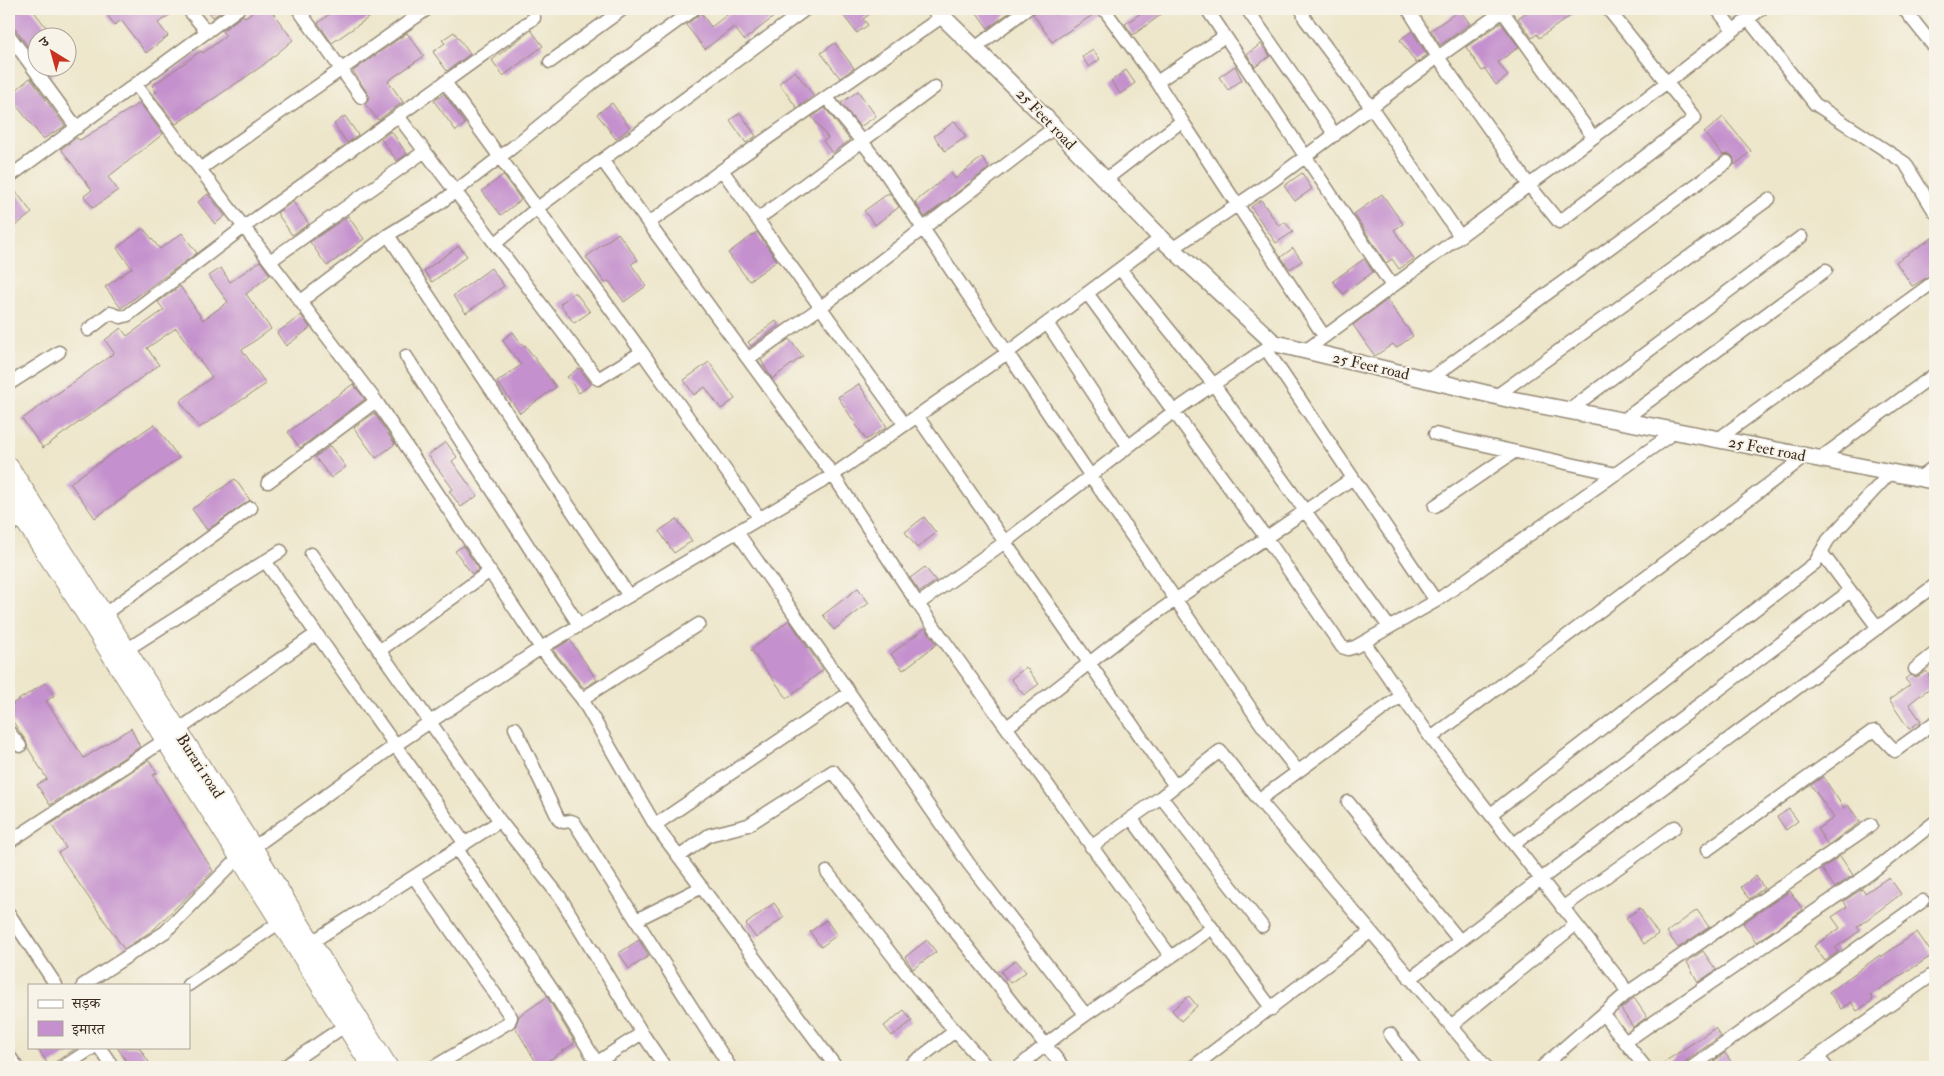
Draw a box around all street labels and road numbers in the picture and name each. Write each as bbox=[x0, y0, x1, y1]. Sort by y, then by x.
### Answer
street label: 25 Feet road bbox=[1012, 84, 1080, 154]
street label: 25 Feet road bbox=[1331, 347, 1411, 385]
street label: 25 Feet road bbox=[1727, 432, 1807, 466]
street label: Burari road bbox=[172, 730, 228, 802]

